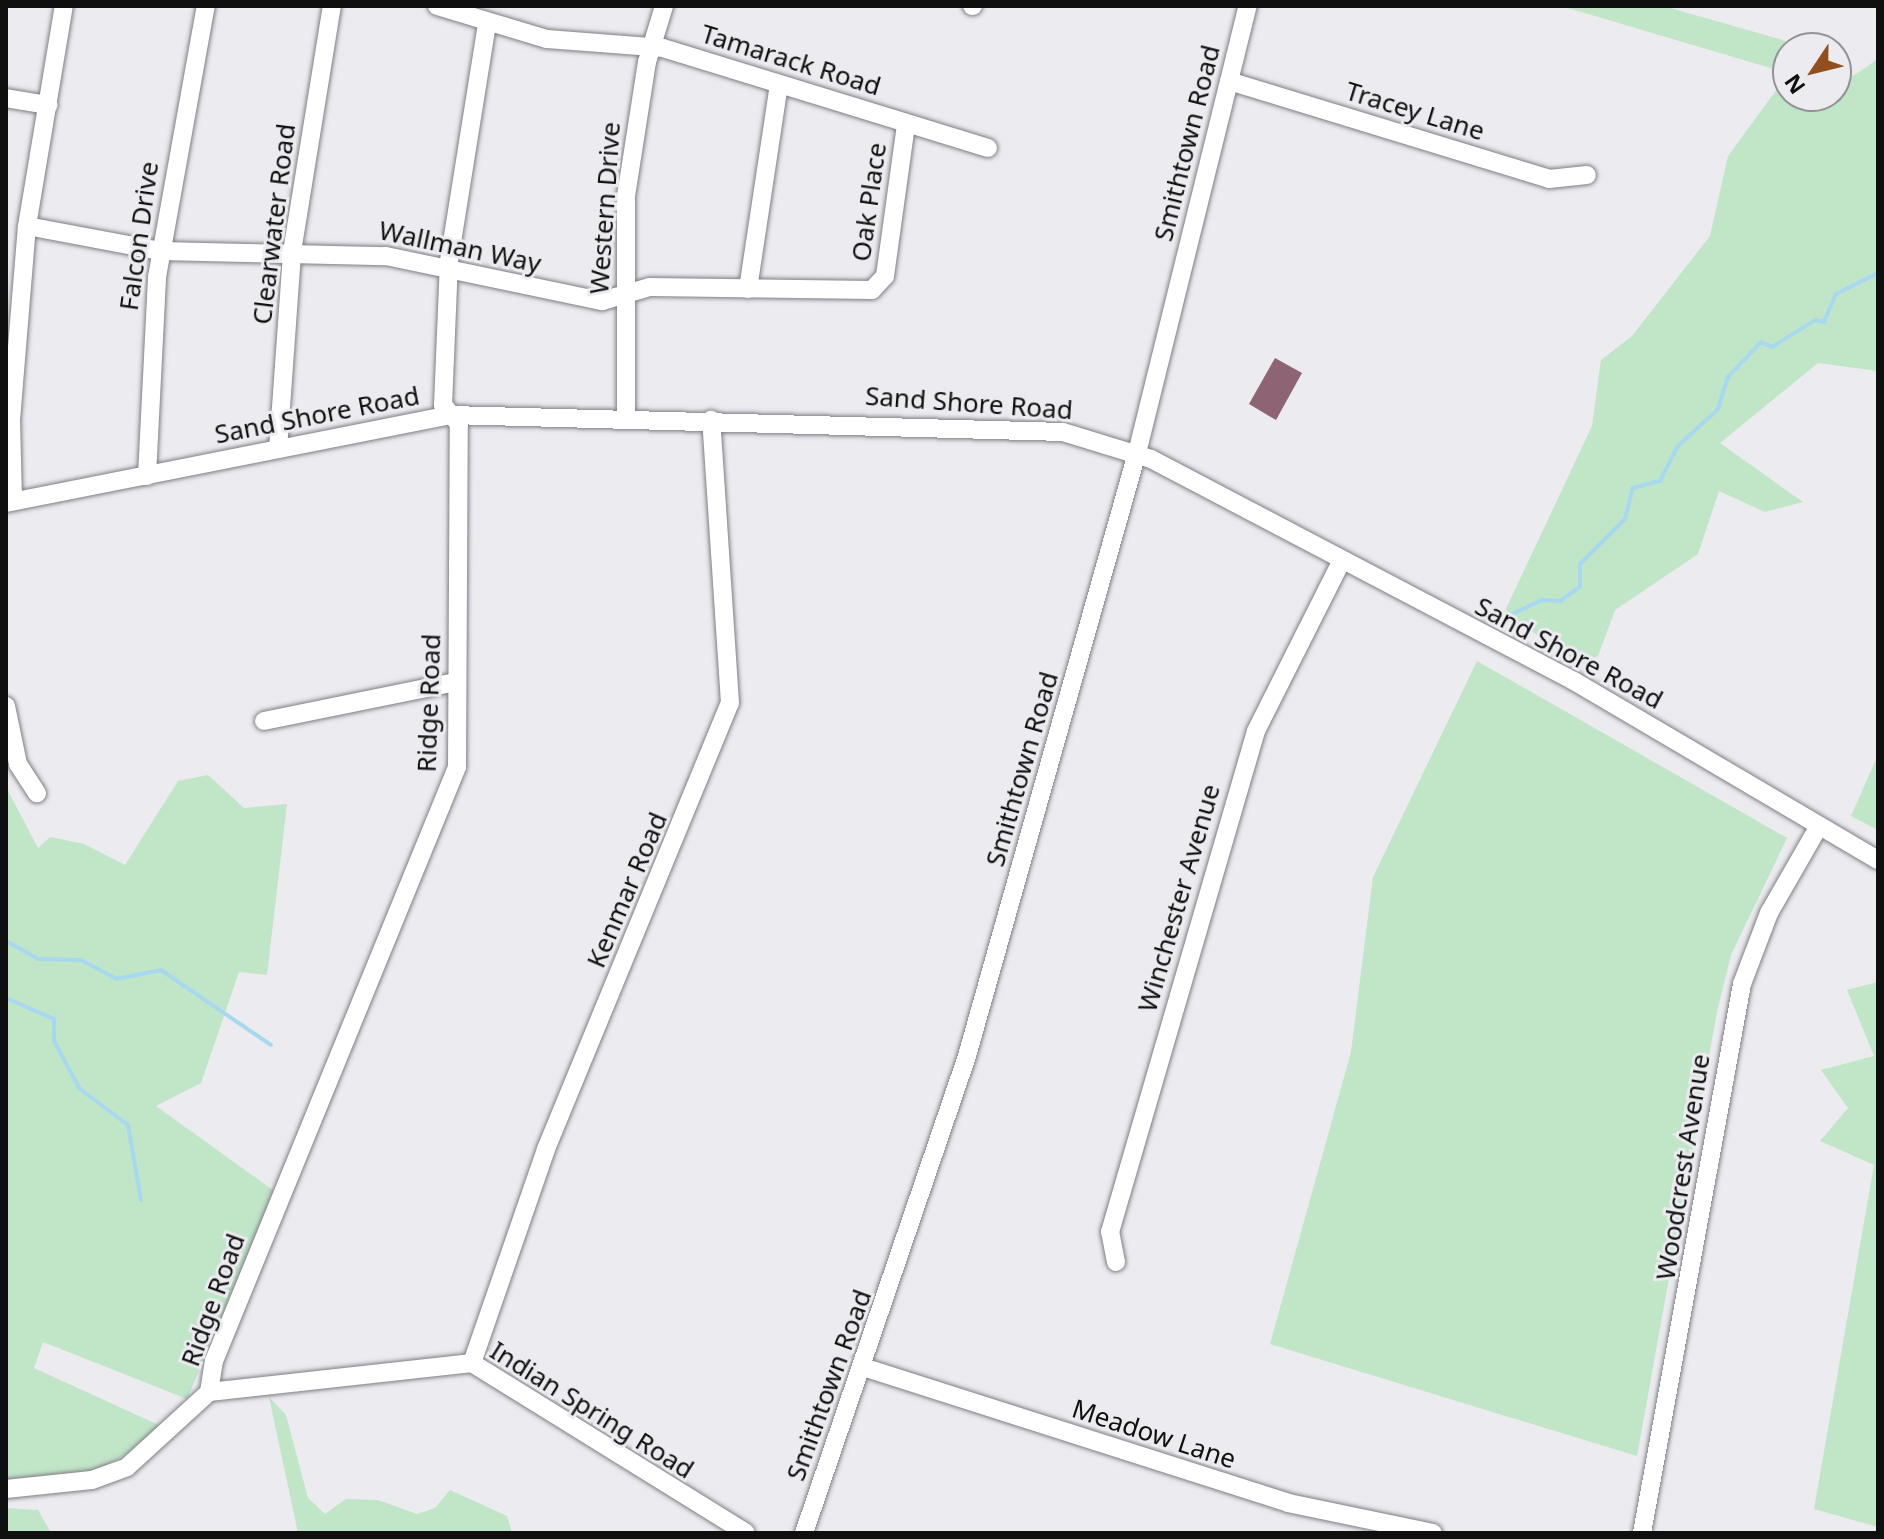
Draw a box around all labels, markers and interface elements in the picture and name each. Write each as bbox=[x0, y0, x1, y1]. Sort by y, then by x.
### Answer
street label: Tamarack Road bbox=[697, 18, 885, 102]
north arrow bbox=[1772, 32, 1852, 112]
street label: Smithtown Road bbox=[1148, 42, 1226, 244]
text: N bbox=[1777, 69, 1811, 101]
street label: Tracey Lane bbox=[1342, 75, 1488, 147]
street label: Western Drive bbox=[583, 121, 627, 295]
street label: Clearwater Road bbox=[246, 122, 302, 326]
street label: Oak Place bbox=[845, 141, 893, 263]
street label: Falcon Drive bbox=[113, 159, 165, 313]
street label: Wallman Way bbox=[376, 215, 544, 279]
street label: Sand Shore Road bbox=[212, 380, 422, 450]
street label: Sand Shore Road bbox=[864, 380, 1074, 426]
street label: Sand Shore Road bbox=[1470, 590, 1668, 716]
street label: Ridge Road bbox=[411, 633, 447, 773]
street label: Smithtown Road bbox=[979, 668, 1065, 870]
street label: Winchester Avenue bbox=[1132, 781, 1226, 1015]
street label: Kenmar Road bbox=[580, 808, 674, 972]
street label: Woodcrest Avenue bbox=[1650, 1052, 1716, 1282]
street label: Ridge Road bbox=[175, 1229, 251, 1371]
street label: Smithtown Road bbox=[780, 1285, 878, 1485]
street label: Indian Spring Road bbox=[485, 1335, 699, 1485]
street label: Meadow Lane bbox=[1068, 1393, 1240, 1475]

